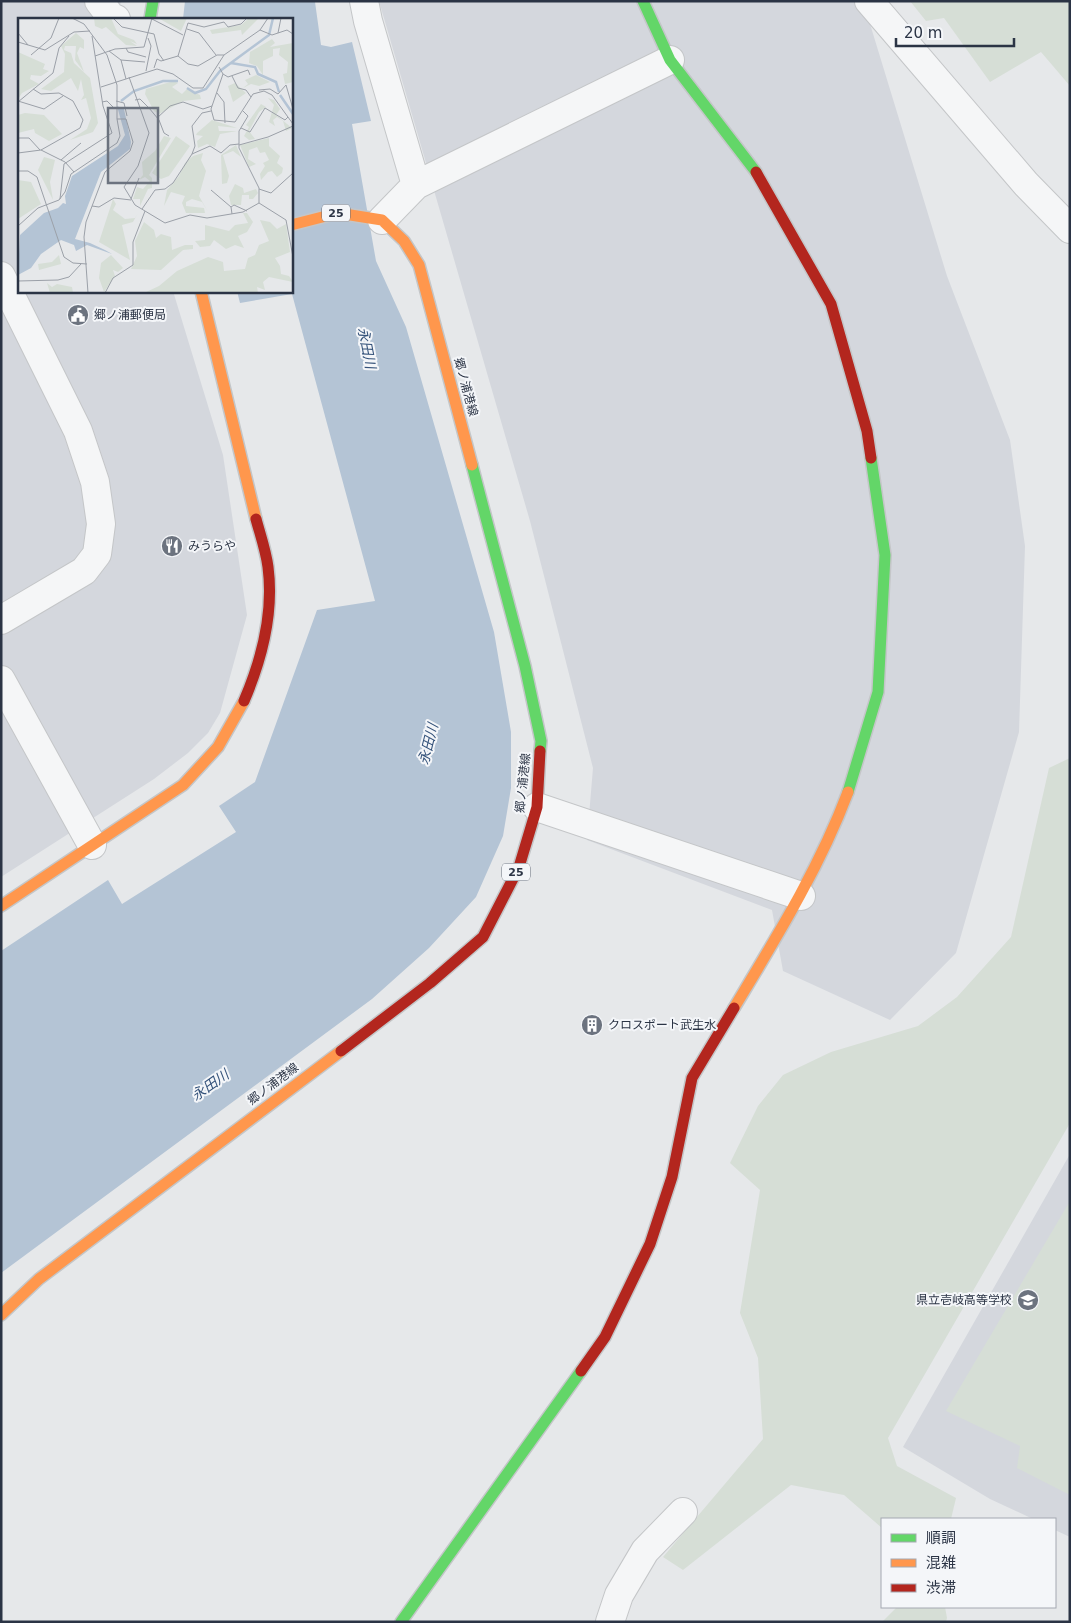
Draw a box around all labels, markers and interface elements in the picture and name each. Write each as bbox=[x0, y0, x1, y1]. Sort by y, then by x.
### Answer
scale bar bbox=[896, 15, 1014, 47]
inset map bbox=[18, 18, 292, 292]
text: 20 m bbox=[904, 24, 942, 42]
road number: 25 bbox=[322, 204, 350, 222]
public building icon: 郷ノ浦郵便局 bbox=[66, 303, 90, 327]
place label: 郷ノ浦郵便局 bbox=[94, 308, 166, 322]
water label: 永田川 bbox=[355, 326, 379, 372]
street label: 郷ノ浦港線 bbox=[451, 356, 481, 418]
restaurant icon: みうらや bbox=[160, 534, 184, 558]
place label: みうらや bbox=[188, 539, 236, 553]
water label: 永田川 bbox=[415, 720, 441, 766]
street label: 郷ノ浦港線 bbox=[513, 752, 533, 814]
road number: 25 bbox=[502, 864, 530, 880]
building icon: クロスポート武生水 bbox=[580, 1013, 604, 1037]
place label: クロスポート武生水 bbox=[608, 1018, 716, 1032]
street label: 郷ノ浦港線 bbox=[245, 1060, 301, 1108]
water label: 永田川 bbox=[188, 1065, 233, 1104]
school or university icon: 県立壱岐高等学校 bbox=[1016, 1288, 1040, 1312]
place label: 県立壱岐高等学校 bbox=[916, 1293, 1012, 1307]
legend bbox=[881, 1518, 1056, 1608]
text: 順調 bbox=[926, 1529, 956, 1547]
text: 混雑 bbox=[926, 1554, 956, 1572]
text: 渋滞 bbox=[926, 1579, 956, 1597]

